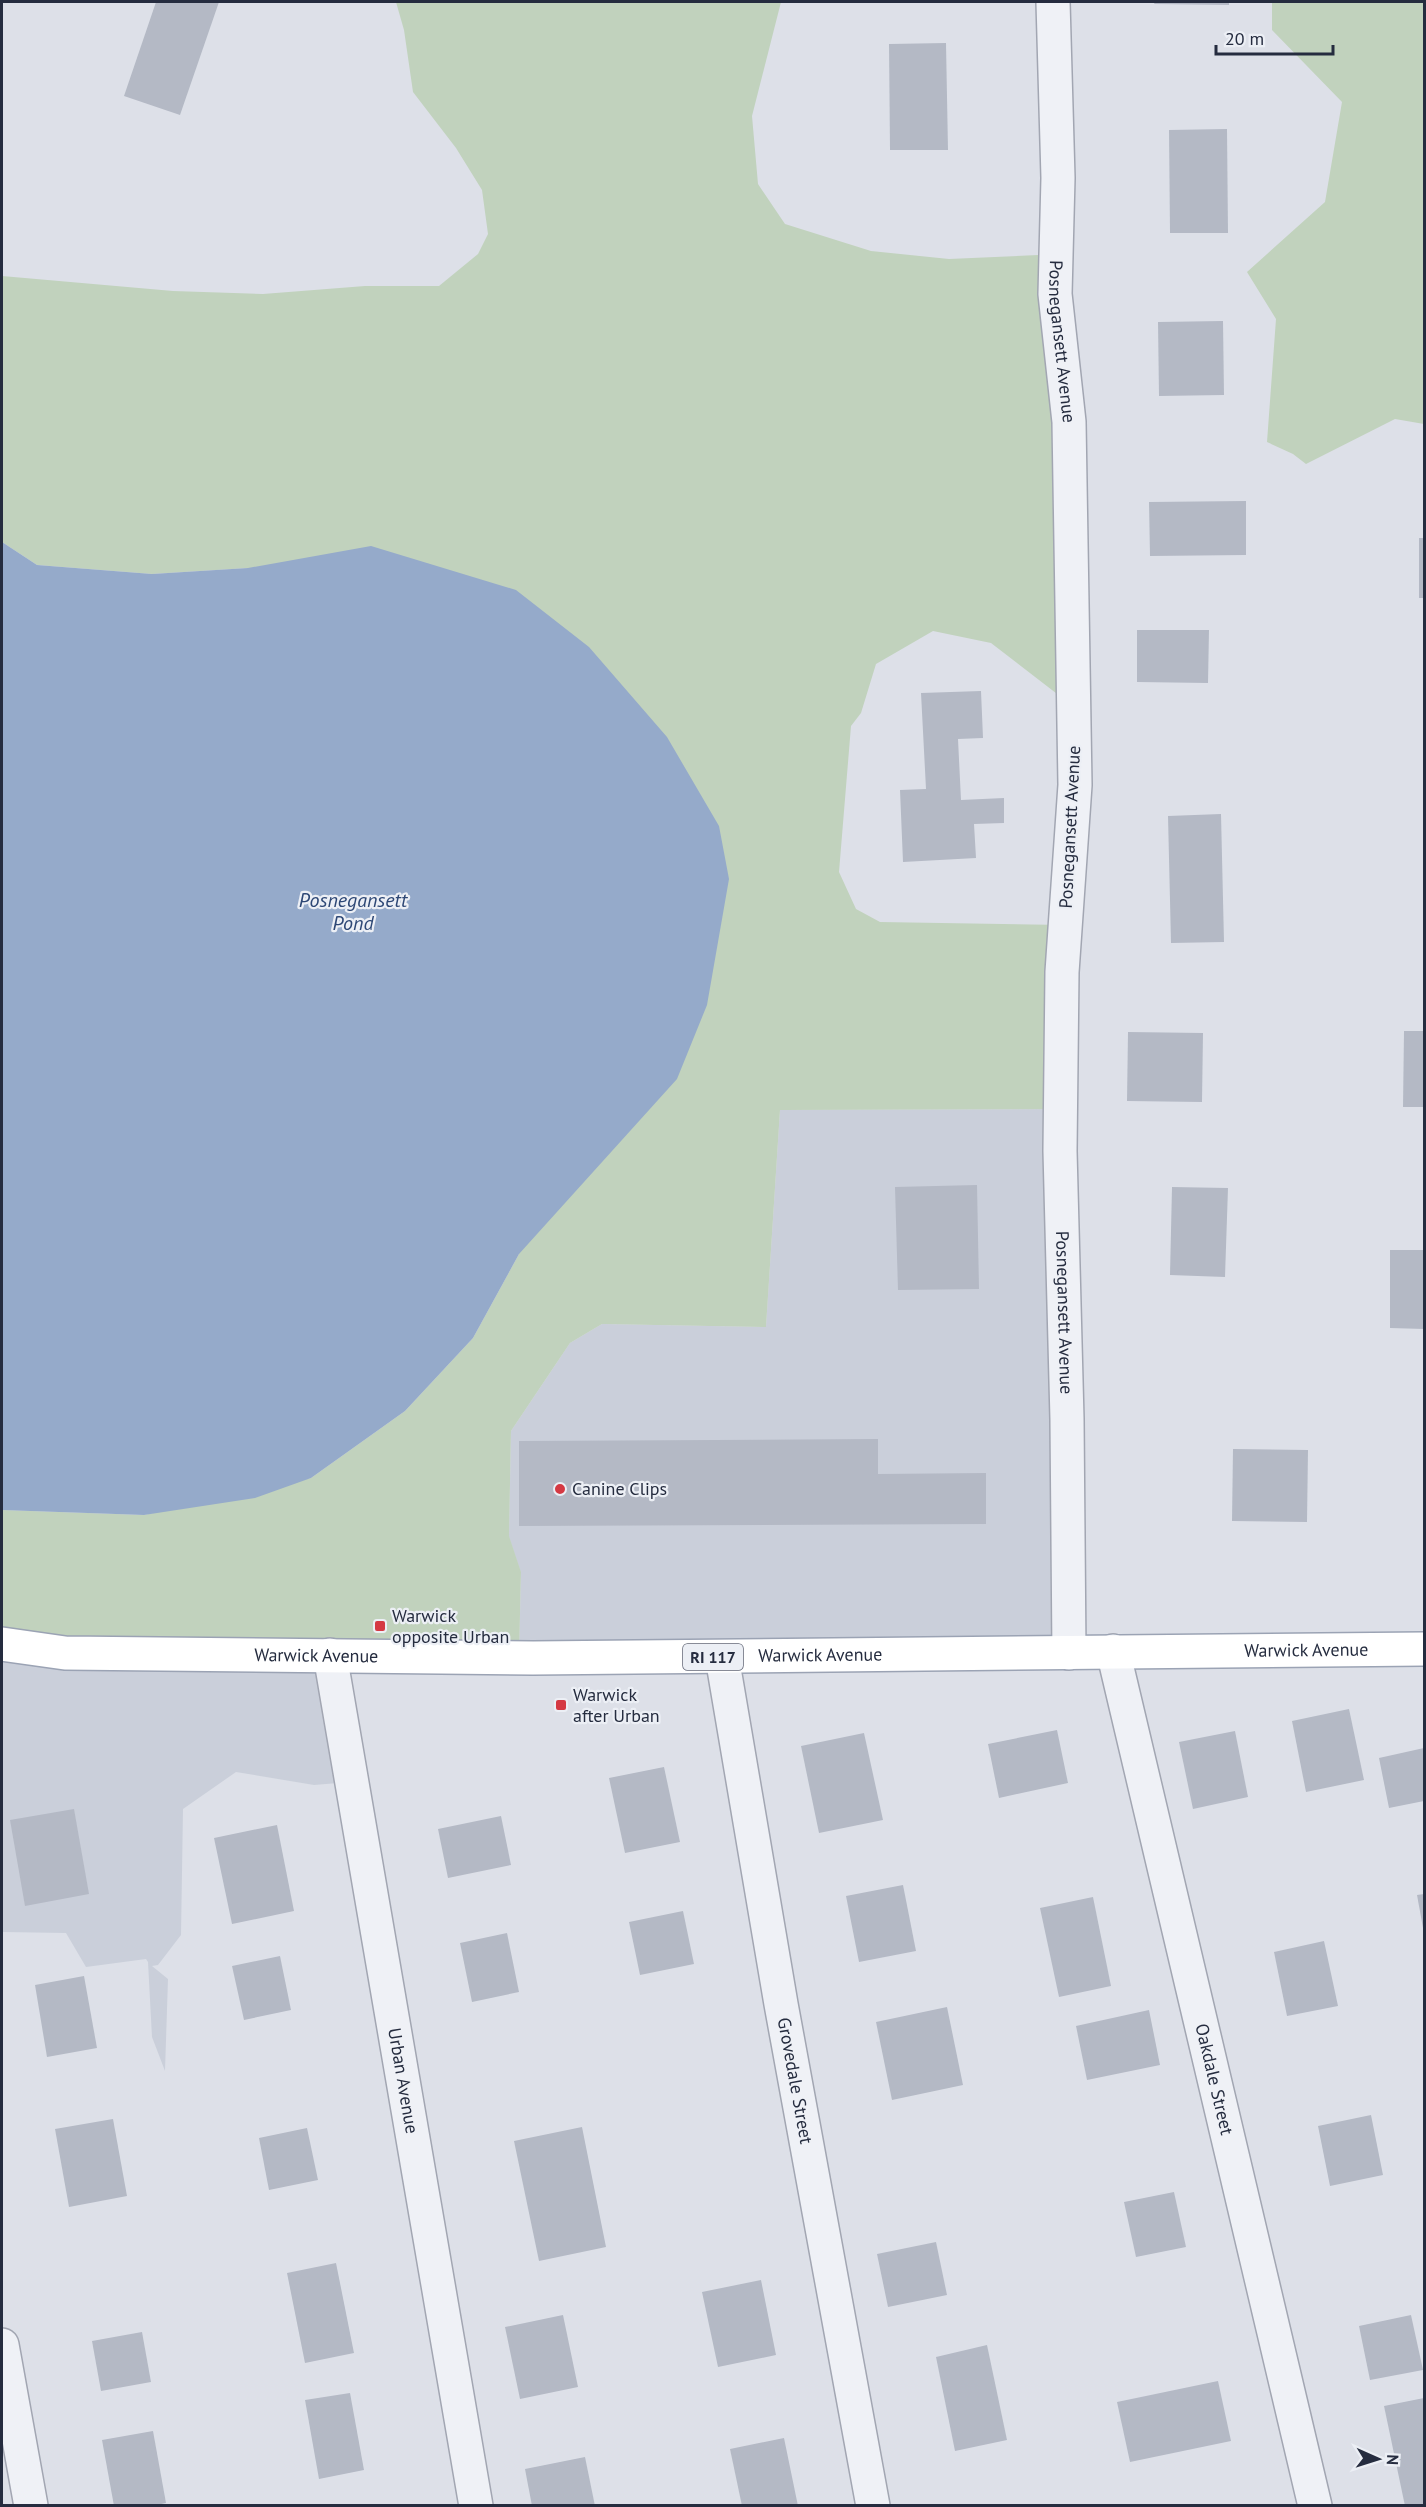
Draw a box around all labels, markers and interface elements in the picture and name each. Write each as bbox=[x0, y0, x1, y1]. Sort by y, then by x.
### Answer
scale bar bbox=[1216, 18, 1333, 56]
text: 20 m bbox=[1225, 27, 1264, 50]
street label: Posnegansett Avenue bbox=[1044, 260, 1081, 424]
street label: Posnegansett Avenue bbox=[1054, 745, 1085, 909]
water label: Posnegansett Pond bbox=[299, 887, 409, 936]
street label: Posnegansett Avenue bbox=[1051, 1231, 1078, 1395]
place label: Canine Clips bbox=[572, 1477, 667, 1500]
marker: Canine Clips bbox=[553, 1482, 567, 1496]
place label: Warwick opposite Urban bbox=[392, 1604, 509, 1648]
marker: Warwick opposite Urban bbox=[373, 1619, 387, 1633]
street label: Warwick Avenue bbox=[1244, 1638, 1368, 1662]
street label: Warwick Avenue bbox=[758, 1642, 882, 1667]
street label: Warwick Avenue bbox=[254, 1643, 378, 1667]
road number: RI 117 bbox=[683, 1644, 743, 1670]
place label: Warwick after Urban bbox=[573, 1683, 660, 1727]
marker: Warwick after Urban bbox=[554, 1698, 568, 1712]
street label: Grovedale Street bbox=[773, 2016, 818, 2146]
street label: Oakdale Street bbox=[1190, 2021, 1239, 2137]
street label: Urban Avenue bbox=[383, 2026, 424, 2135]
north arrow bbox=[1348, 2429, 1408, 2489]
text: N bbox=[1383, 2454, 1403, 2466]

